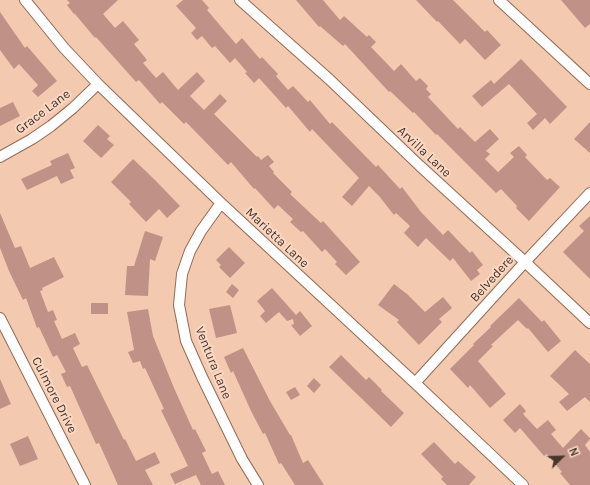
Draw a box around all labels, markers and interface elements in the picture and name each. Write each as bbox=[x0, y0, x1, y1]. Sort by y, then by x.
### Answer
street label: Grace Lane bbox=[13, 86, 73, 138]
street label: Arvilla Lane bbox=[394, 123, 454, 181]
street label: Marietta Lane bbox=[242, 205, 312, 271]
street label: Belvedere bbox=[467, 252, 517, 306]
street label: Ventura Lane bbox=[191, 324, 235, 402]
street label: Culmore Drive bbox=[28, 354, 80, 436]
north arrow bbox=[542, 437, 582, 477]
text: N bbox=[566, 446, 581, 458]

